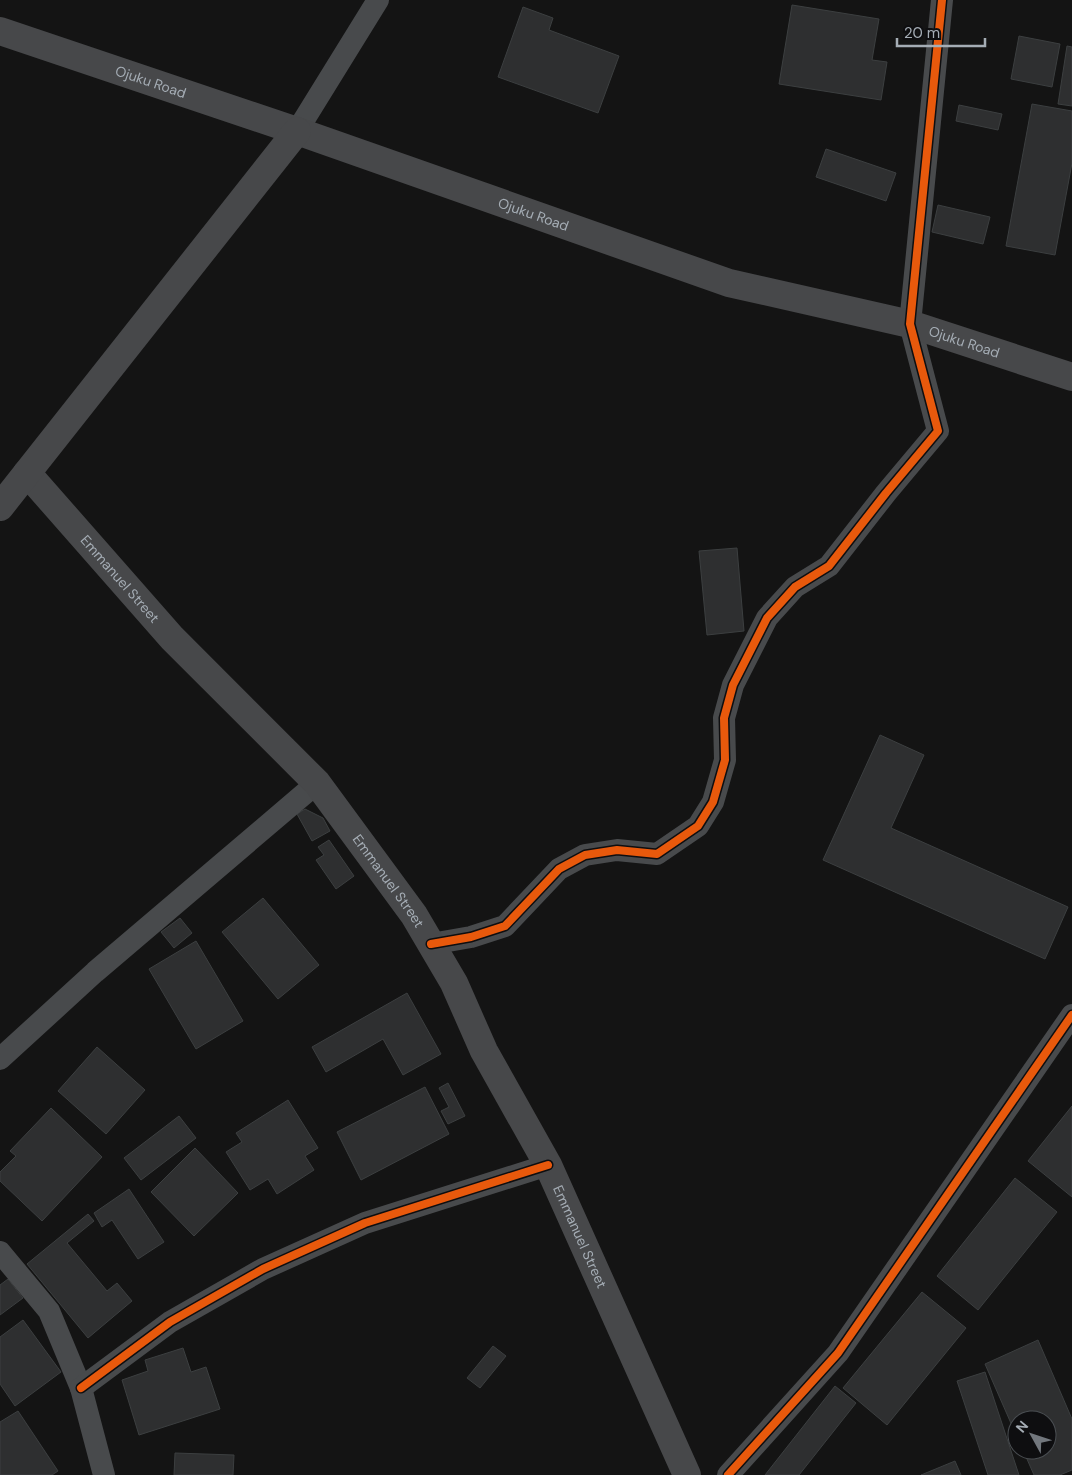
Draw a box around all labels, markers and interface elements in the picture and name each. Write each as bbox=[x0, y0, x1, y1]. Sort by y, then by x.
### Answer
scale bar bbox=[897, 15, 984, 47]
text: 20 m bbox=[904, 23, 940, 43]
street label: Ojuku Road bbox=[113, 61, 188, 102]
street label: Ojuku Road bbox=[496, 193, 571, 235]
street label: Ojuku Road bbox=[926, 322, 1002, 362]
street label: Emmanuel Street bbox=[77, 531, 164, 627]
street label: Emmanuel Street bbox=[349, 831, 428, 931]
street label: Emmanuel Street bbox=[549, 1182, 611, 1291]
north arrow bbox=[1007, 1410, 1057, 1460]
text: N bbox=[1012, 1417, 1032, 1436]

